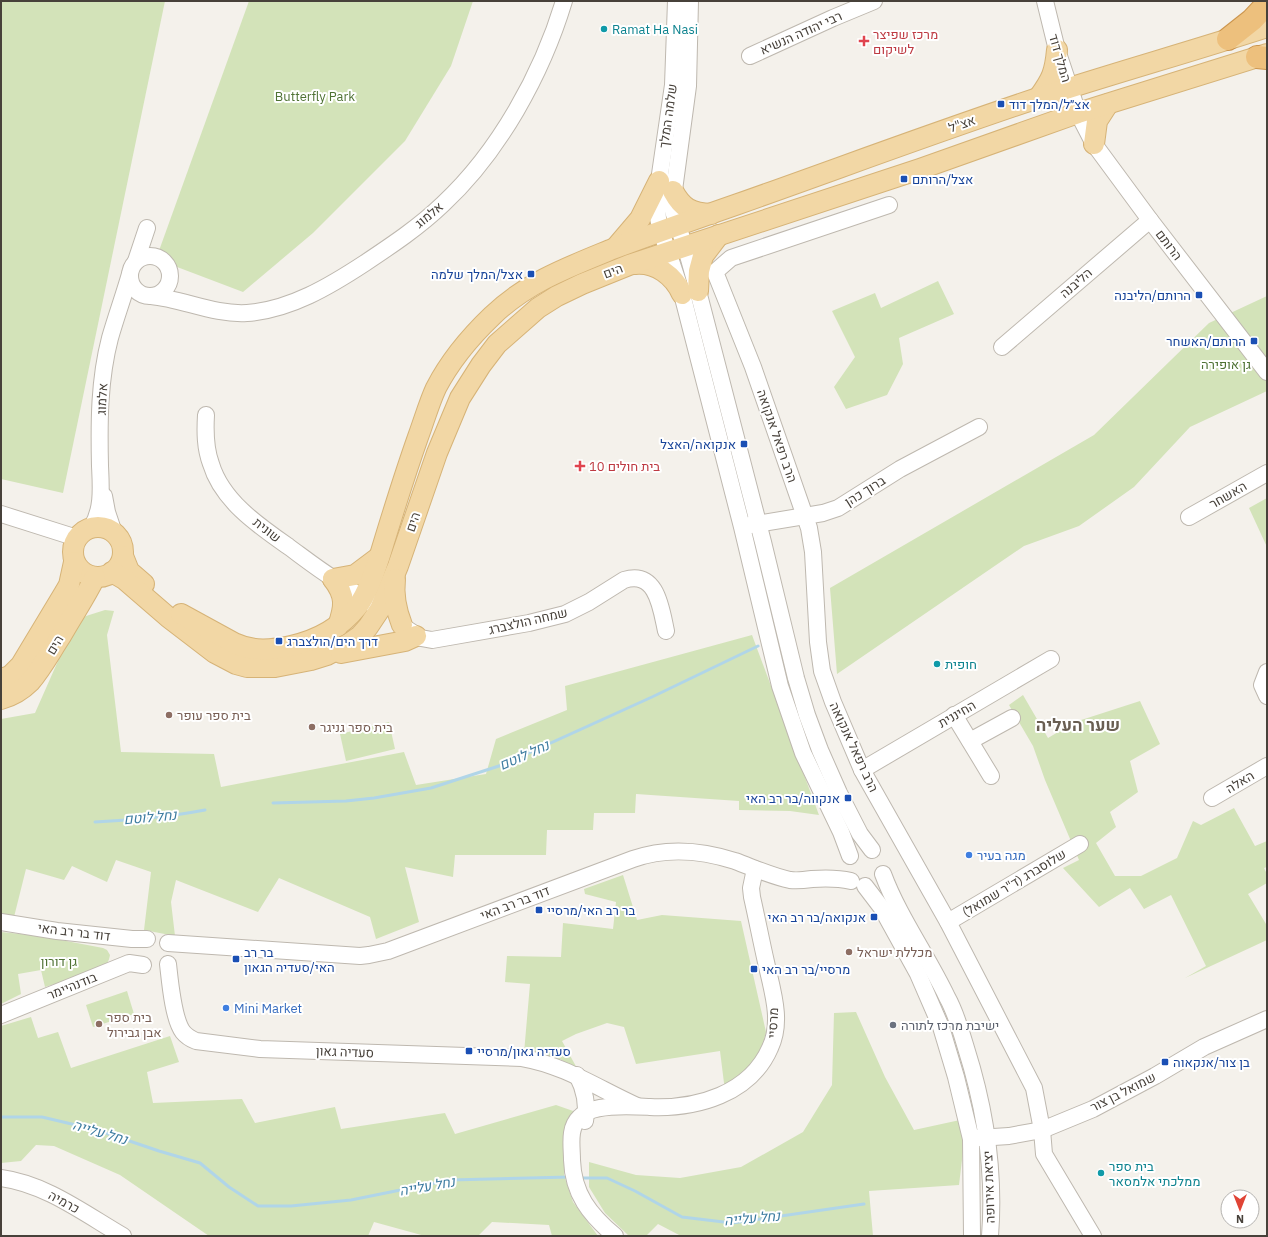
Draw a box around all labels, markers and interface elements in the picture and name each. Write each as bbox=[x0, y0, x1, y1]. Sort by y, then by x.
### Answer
street label: רבי יהודה הנשיא bbox=[757, 7, 845, 59]
place label: Ramat Ha Nasi bbox=[612, 21, 698, 38]
marker: Ramat Ha Nasi bbox=[599, 24, 609, 34]
place label: מרכז שפיצר לשיקום bbox=[873, 26, 938, 58]
street label: המלך דוד bbox=[1045, 32, 1075, 84]
marker: מרכז שפיצר לשיקום bbox=[858, 35, 870, 47]
street label: שלמה המלך bbox=[655, 83, 681, 149]
park label: Butterfly Park bbox=[275, 88, 355, 105]
place label: אצ״ל/המלך דוד bbox=[1009, 96, 1090, 113]
marker: אצ״ל/המלך דוד bbox=[996, 99, 1006, 109]
street label: אצ"ל bbox=[946, 111, 978, 137]
place label: אצל/הרותם bbox=[912, 171, 973, 188]
marker: אצל/הרותם bbox=[899, 174, 909, 184]
street label: אלמוג bbox=[411, 198, 447, 232]
street label: הרותם bbox=[1152, 226, 1186, 264]
street label: הים bbox=[601, 260, 625, 282]
street label: הליבנה bbox=[1056, 264, 1096, 302]
place label: אצל/המלך שלמה bbox=[431, 266, 523, 283]
marker: אצל/המלך שלמה bbox=[526, 269, 536, 279]
place label: הרותם/הליבנה bbox=[1114, 287, 1191, 304]
marker: הרותם/הליבנה bbox=[1194, 290, 1204, 300]
place label: הרותם/האשחר bbox=[1166, 333, 1246, 350]
marker: הרותם/האשחר bbox=[1249, 336, 1259, 346]
park label: גן אופירה bbox=[1201, 356, 1251, 373]
street label: אלמוג bbox=[93, 383, 111, 415]
street label: הרב רפאל אנקואה bbox=[753, 387, 801, 485]
place label: אנקואה/האצל bbox=[660, 436, 736, 453]
marker: אנקואה/האצל bbox=[739, 439, 749, 449]
place label: בית חולים 10 bbox=[589, 458, 660, 475]
marker: בית חולים 10 bbox=[574, 460, 586, 472]
street label: ברוך כהן bbox=[841, 472, 889, 510]
street label: האשחר bbox=[1206, 477, 1250, 513]
street label: הים bbox=[402, 510, 424, 534]
street label: שונית bbox=[250, 514, 284, 546]
street label: שמחה הולצברג bbox=[487, 604, 569, 638]
street label: הים bbox=[43, 632, 67, 658]
place label: דרך הים/הולצברג bbox=[287, 633, 378, 650]
marker: דרך הים/הולצברג bbox=[274, 636, 284, 646]
place label: חופית bbox=[945, 656, 977, 673]
marker: חופית bbox=[932, 659, 942, 669]
street label: החיננית bbox=[935, 696, 979, 732]
street label: הרב רפאל אנקואה bbox=[826, 699, 882, 795]
place label: בית ספר עופר bbox=[177, 707, 251, 724]
marker: בית ספר עופר bbox=[164, 710, 174, 720]
district label: שער העליה bbox=[1036, 714, 1120, 736]
place label: בית ספר גניגר bbox=[320, 719, 393, 736]
marker: בית ספר גניגר bbox=[307, 722, 317, 732]
water label: נחל לוטם bbox=[496, 736, 553, 774]
street label: האלה bbox=[1223, 767, 1257, 797]
place label: אנקווה/בר רב האי bbox=[746, 790, 840, 807]
marker: אנקווה/בר רב האי bbox=[843, 793, 853, 803]
water label: נחל לוטם bbox=[123, 806, 178, 828]
street label: שלוסברג (ד"ר שמואל) bbox=[959, 845, 1069, 921]
place label: מגה בעיר bbox=[977, 847, 1026, 864]
marker: מגה בעיר bbox=[964, 850, 974, 860]
street label: דוד בר רב האי bbox=[478, 882, 552, 924]
place label: בר רב האי/מרסיי bbox=[547, 902, 635, 919]
marker: בר רב האי/מרסיי bbox=[534, 905, 544, 915]
place label: אנקואה/בר רב האי bbox=[768, 909, 866, 926]
marker: אנקואה/בר רב האי bbox=[869, 912, 879, 922]
street label: דוד בר רב האי bbox=[37, 919, 111, 945]
place label: בר רב האי/סעדיה הגאון bbox=[244, 944, 335, 976]
place label: מכללת ישראל bbox=[857, 944, 932, 961]
marker: מכללת ישראל bbox=[844, 947, 854, 957]
park label: גן דורון bbox=[41, 953, 77, 970]
marker: בר רב האי/סעדיה הגאון bbox=[231, 954, 241, 964]
place label: מרסיי/בר רב האי bbox=[762, 961, 850, 978]
marker: מרסיי/בר רב האי bbox=[749, 964, 759, 974]
street label: בודנהיימר bbox=[45, 968, 100, 1004]
place label: Mini Market bbox=[234, 1000, 302, 1017]
marker: Mini Market bbox=[221, 1003, 231, 1013]
street label: מרסיי bbox=[764, 1007, 782, 1039]
place label: בית ספר אבן גבירול bbox=[107, 1009, 162, 1041]
place label: ישיבת מרכז לתורה bbox=[901, 1017, 999, 1034]
marker: בית ספר אבן גבירול bbox=[94, 1019, 104, 1029]
marker: ישיבת מרכז לתורה bbox=[888, 1020, 898, 1030]
street label: סעדיה גאון bbox=[316, 1042, 374, 1062]
place label: סעדיה גאון/מרסיי bbox=[477, 1043, 571, 1060]
marker: סעדיה גאון/מרסיי bbox=[464, 1046, 474, 1056]
place label: בן צור/אנקאוה bbox=[1173, 1054, 1250, 1071]
marker: בן צור/אנקאוה bbox=[1160, 1057, 1170, 1067]
street label: שמואל בן צור bbox=[1087, 1068, 1159, 1116]
water label: נחל עלייה bbox=[71, 1116, 130, 1149]
street label: יציאת אירופה bbox=[979, 1150, 999, 1224]
place label: בית ספר ממלכתי אלמסאר bbox=[1109, 1158, 1201, 1190]
marker: בית ספר ממלכתי אלמסאר bbox=[1096, 1168, 1106, 1178]
water label: נחל עלייה bbox=[398, 1172, 457, 1200]
street label: כרמיה bbox=[45, 1187, 83, 1217]
north arrow bbox=[1220, 1189, 1260, 1229]
water label: נחל עלייה bbox=[723, 1207, 782, 1229]
text: N bbox=[1236, 1212, 1244, 1226]

